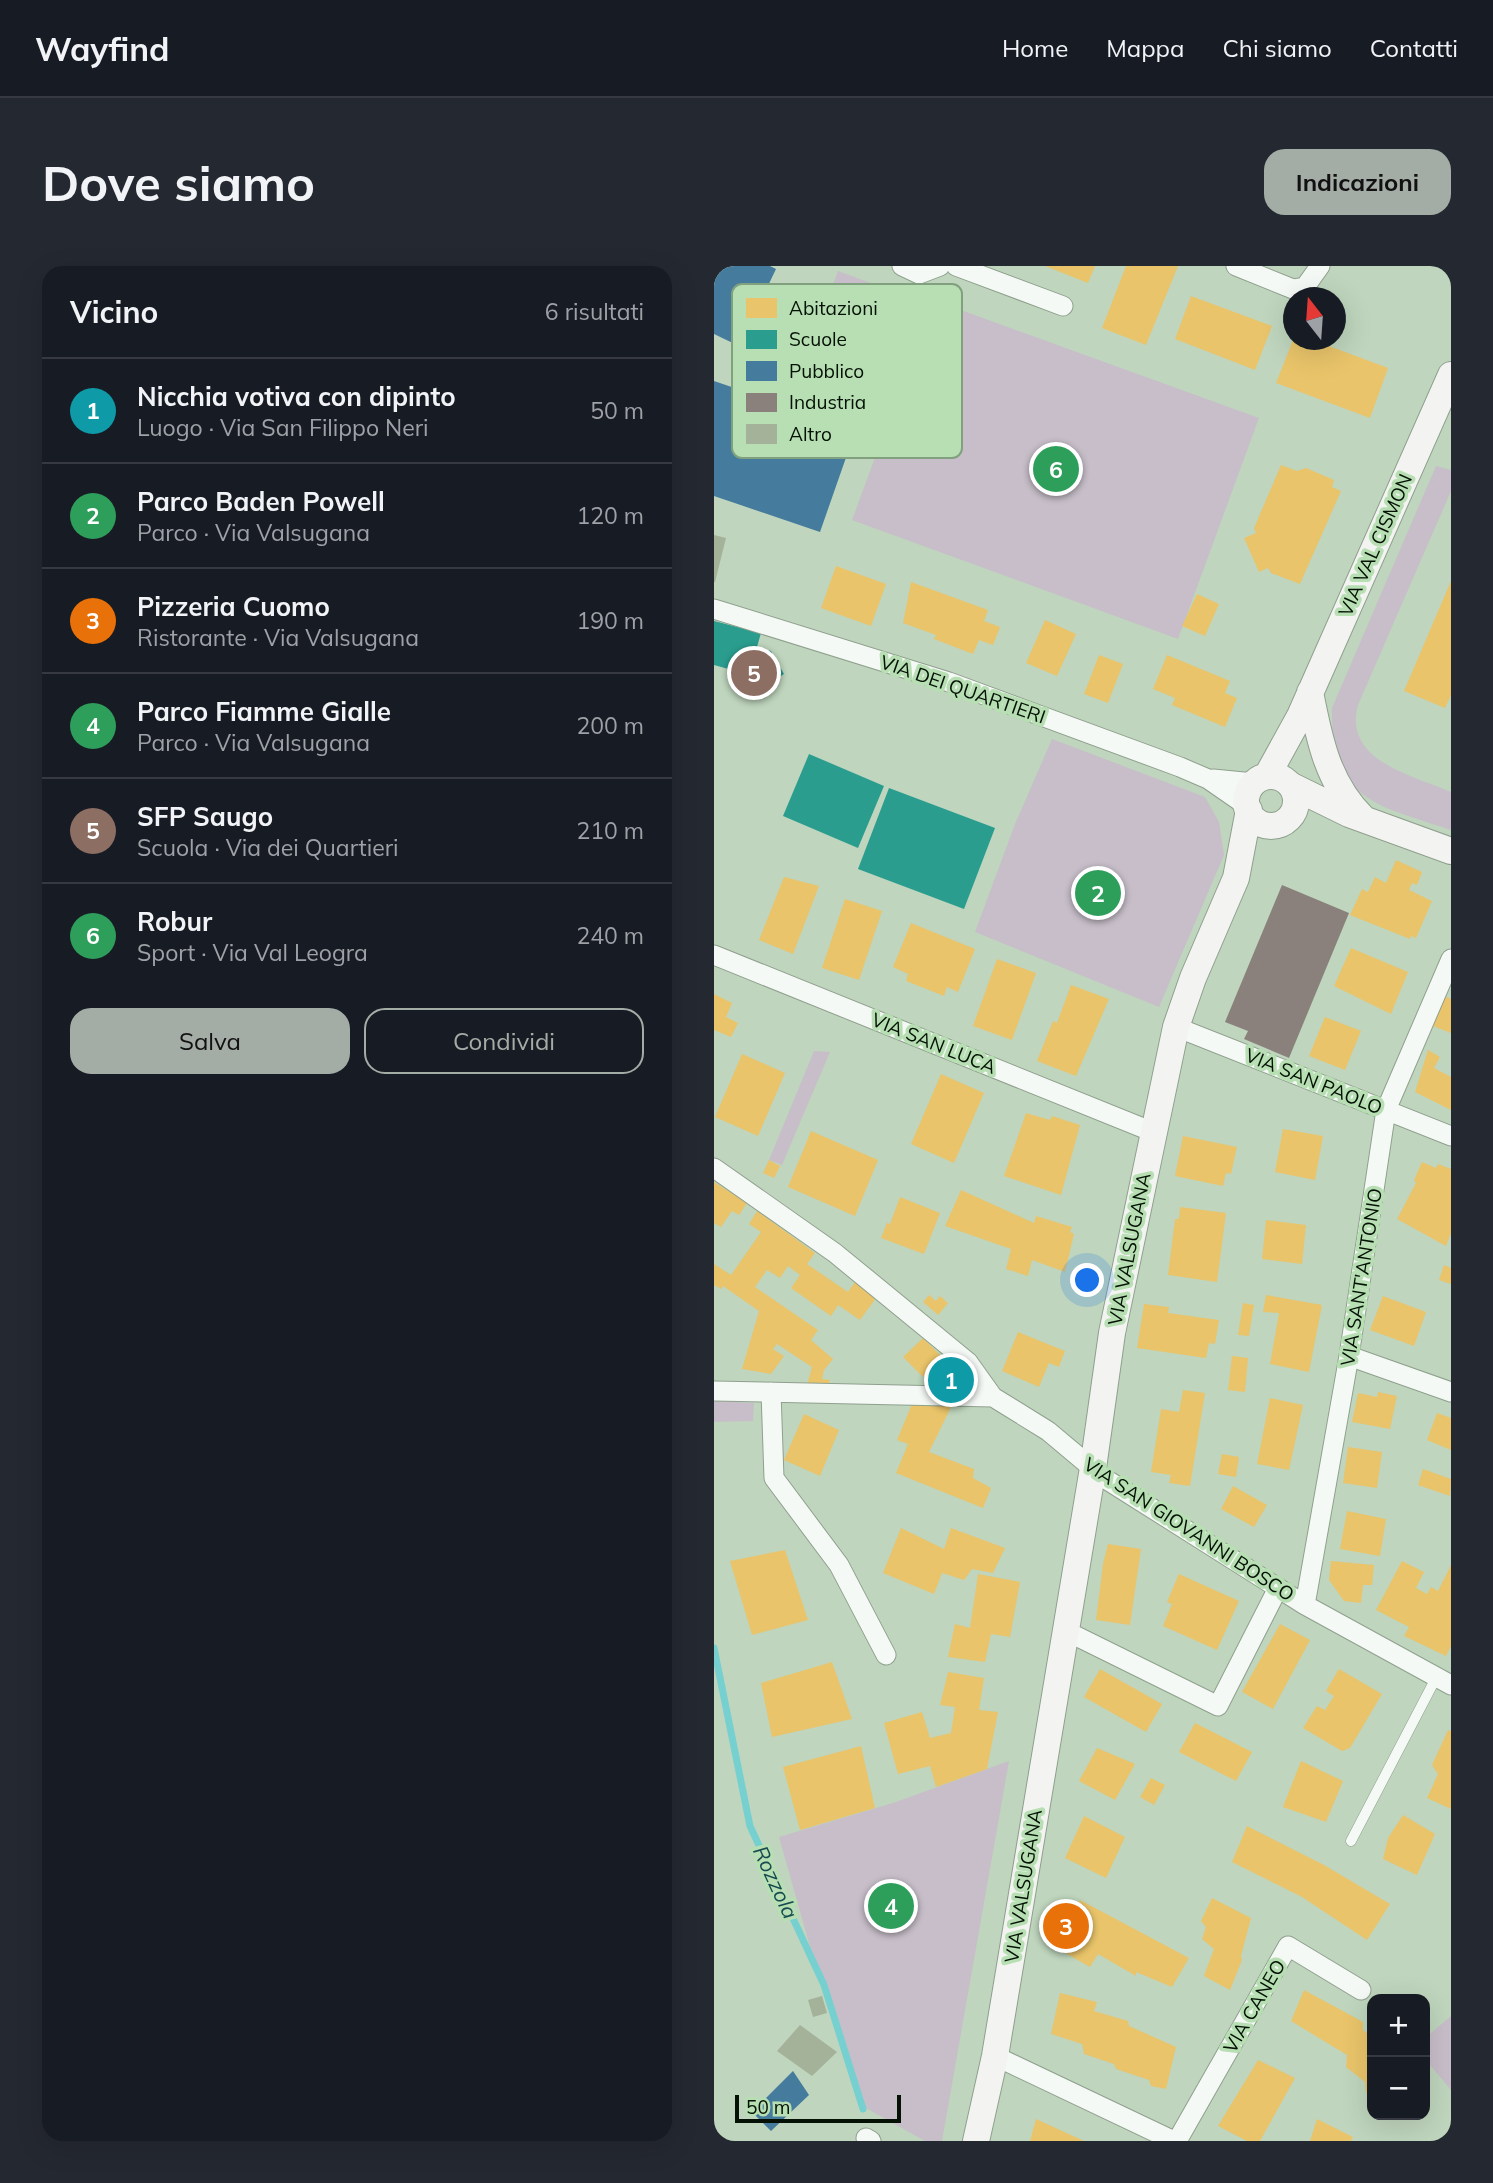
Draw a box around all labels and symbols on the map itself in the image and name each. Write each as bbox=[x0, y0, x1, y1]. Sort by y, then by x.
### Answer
legend bbox=[732, 284, 962, 458]
north arrow bbox=[1283, 287, 1346, 350]
text: Abitazioni bbox=[789, 296, 878, 320]
text: Scuole bbox=[789, 327, 847, 351]
text: Pubblico bbox=[789, 359, 864, 383]
text: Industria bbox=[789, 390, 866, 414]
text: Altro bbox=[789, 422, 832, 446]
pin: 6 bbox=[1033, 443, 1079, 495]
street label: VIA VAL CISMON bbox=[1333, 470, 1417, 620]
pin: 5 bbox=[731, 647, 777, 699]
street label: VIA DEI QUARTIERI bbox=[877, 649, 1049, 729]
pin: 2 bbox=[1075, 867, 1121, 919]
street label: VIA SAN LUCA bbox=[868, 1007, 1000, 1079]
street label: VIA SAN PAOLO bbox=[1242, 1043, 1386, 1119]
street label: VIA VALSUGANA bbox=[1102, 1171, 1156, 1327]
street label: VIA SANT'ANTONIO bbox=[1335, 1186, 1387, 1368]
your location bbox=[1070, 1263, 1104, 1297]
pin: 1 bbox=[928, 1354, 974, 1406]
street label: VIA SAN GIOVANNI BOSCO bbox=[1079, 1452, 1299, 1606]
street label: VIA VALSUGANA bbox=[999, 1808, 1047, 1964]
water label: Rozzola bbox=[748, 1841, 804, 1923]
pin: 4 bbox=[868, 1880, 914, 1932]
pin: 3 bbox=[1043, 1900, 1089, 1952]
street label: VIA CANEO bbox=[1218, 1955, 1290, 2057]
scale bar bbox=[735, 2092, 901, 2124]

